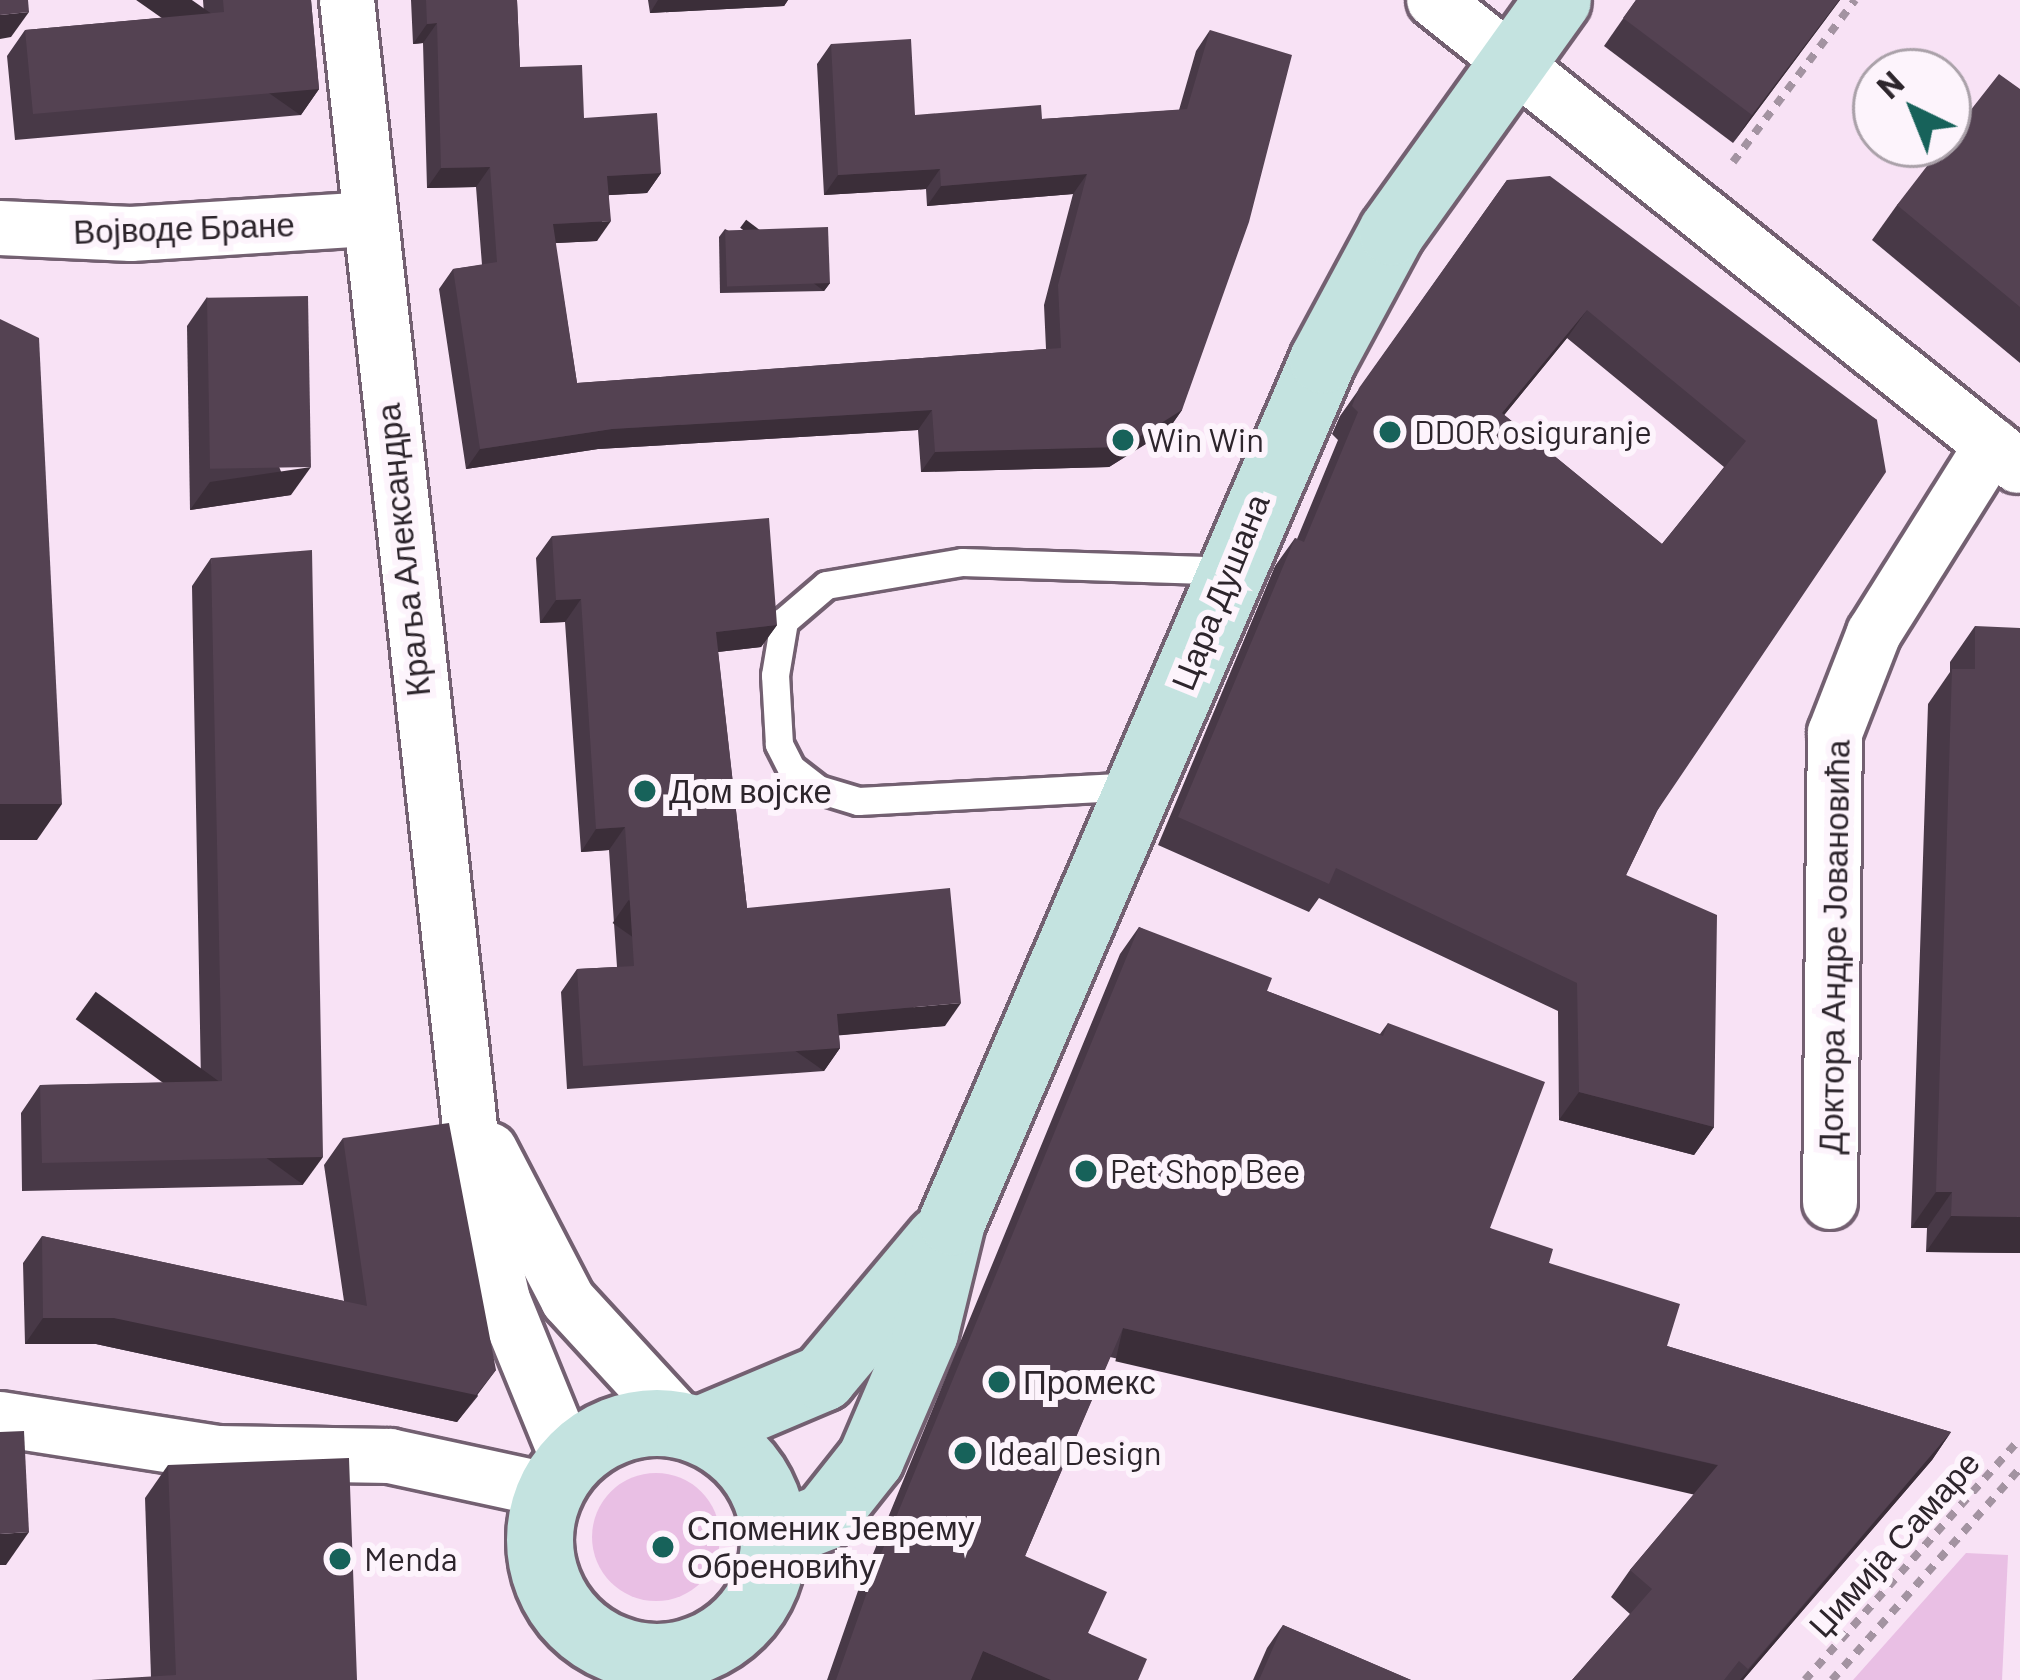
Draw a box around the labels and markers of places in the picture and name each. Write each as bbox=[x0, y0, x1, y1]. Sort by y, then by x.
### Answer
place label: DDOR osiguranje bbox=[1414, 412, 1652, 452]
marker: DDOR osiguranje bbox=[1377, 419, 1403, 445]
place label: Win Win bbox=[1147, 420, 1264, 460]
marker: Win Win bbox=[1110, 427, 1136, 453]
place label: Дом војске bbox=[669, 771, 832, 811]
marker: Дом војске bbox=[632, 778, 658, 804]
place label: Pet Shop Bee bbox=[1110, 1151, 1300, 1191]
marker: Pet Shop Bee bbox=[1073, 1158, 1099, 1184]
place label: Промекс bbox=[1023, 1362, 1156, 1402]
marker: Промекс bbox=[986, 1369, 1012, 1395]
place label: Ideal Design bbox=[989, 1433, 1161, 1473]
marker: Ideal Design bbox=[952, 1440, 978, 1466]
place label: Споменик Јеврему Обреновићу bbox=[687, 1508, 974, 1586]
marker: Споменик Јеврему Обреновићу bbox=[650, 1534, 676, 1560]
place label: Menda bbox=[364, 1539, 458, 1579]
marker: Menda bbox=[327, 1546, 353, 1572]

